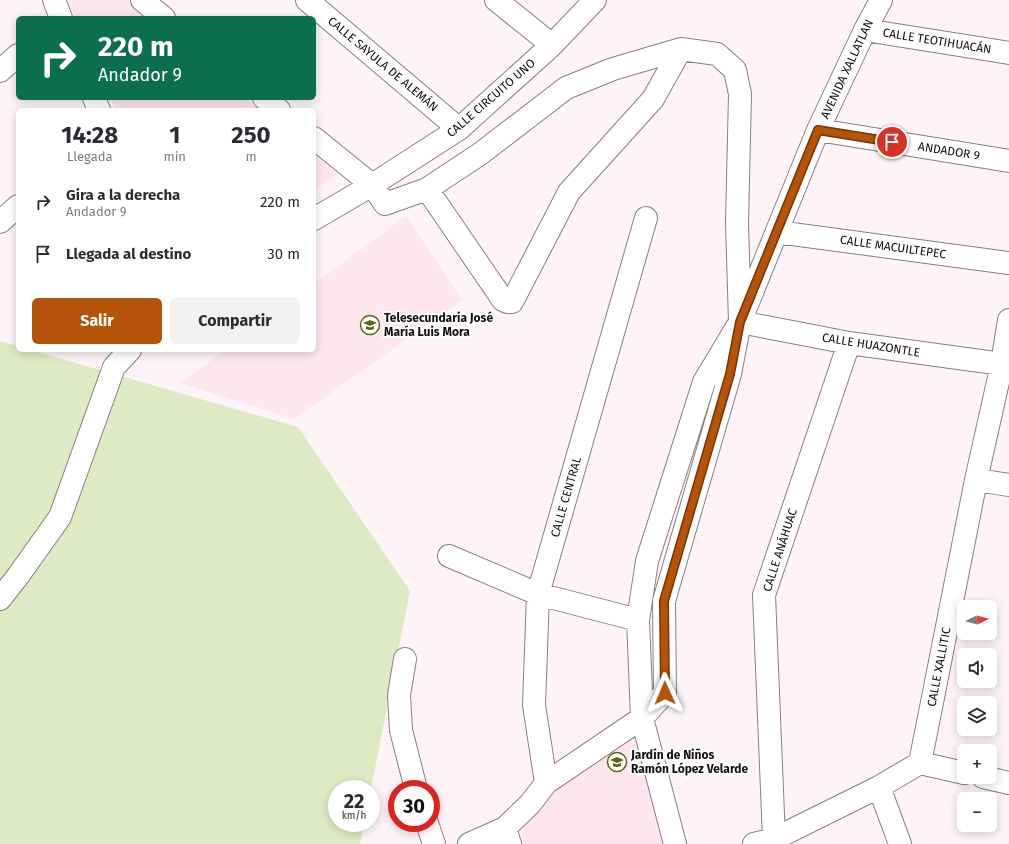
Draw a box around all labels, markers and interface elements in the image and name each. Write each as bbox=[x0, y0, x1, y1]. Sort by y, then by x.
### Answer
street label: CALLE SAYULA DE ALEMÁN bbox=[325, 13, 442, 114]
street label: AVENIDA XALLATLAN bbox=[818, 17, 876, 121]
street label: CALLE TEOTIHUACÁN bbox=[882, 25, 992, 57]
text: 220 m bbox=[98, 30, 174, 63]
icon: right bbox=[32, 32, 84, 84]
street label: CALLE CIRCUITO UNO bbox=[444, 56, 538, 140]
text: Andador 9 bbox=[98, 64, 182, 86]
text: 14:28 bbox=[61, 121, 118, 149]
text: 1 bbox=[169, 121, 180, 149]
text: 250 bbox=[231, 121, 271, 149]
pin bbox=[875, 125, 909, 159]
icon: arrive bbox=[881, 131, 903, 153]
street label: ANDADOR 9 bbox=[917, 139, 981, 163]
text: Llegada bbox=[67, 149, 113, 164]
text: min bbox=[164, 149, 186, 164]
text: m bbox=[245, 149, 257, 164]
text: Gira a la derecha bbox=[66, 186, 180, 204]
icon: right bbox=[32, 191, 54, 213]
text: 220 m bbox=[260, 193, 300, 211]
text: Andador 9 bbox=[66, 204, 127, 219]
street label: CALLE MACUILTEPEC bbox=[839, 233, 947, 261]
icon: arrive bbox=[32, 243, 54, 265]
text: Llegada al destino bbox=[66, 245, 191, 263]
text: 30 m bbox=[267, 245, 300, 263]
button: Salir bbox=[32, 298, 162, 344]
button: Compartir bbox=[170, 298, 300, 344]
place label: Telesecundaria José María Luis Mora bbox=[384, 311, 493, 339]
school or university icon: Telesecundaria José María Luis Mora bbox=[359, 314, 381, 336]
street label: CALLE HUAZONTLE bbox=[821, 330, 921, 360]
street label: CALLE CENTRAL bbox=[548, 455, 584, 539]
street label: CALLE ANÁHUAC bbox=[759, 506, 800, 593]
north arrow bbox=[957, 600, 997, 640]
map controls bbox=[957, 600, 997, 832]
street label: CALLE XALLITIC bbox=[924, 626, 954, 708]
button: sound bbox=[957, 648, 997, 688]
position arrow bbox=[644, 672, 686, 714]
button: layers bbox=[957, 696, 997, 736]
button: + bbox=[957, 744, 997, 784]
place label: Jardín de Niños Ramón López Velarde bbox=[630, 748, 749, 776]
school or university icon: Jardín de Niños Ramón López Velarde bbox=[606, 751, 628, 773]
speed limit sign: 30 bbox=[388, 780, 440, 832]
text: 22 bbox=[344, 789, 364, 813]
button: − bbox=[957, 792, 997, 832]
text: km/h bbox=[342, 810, 366, 822]

